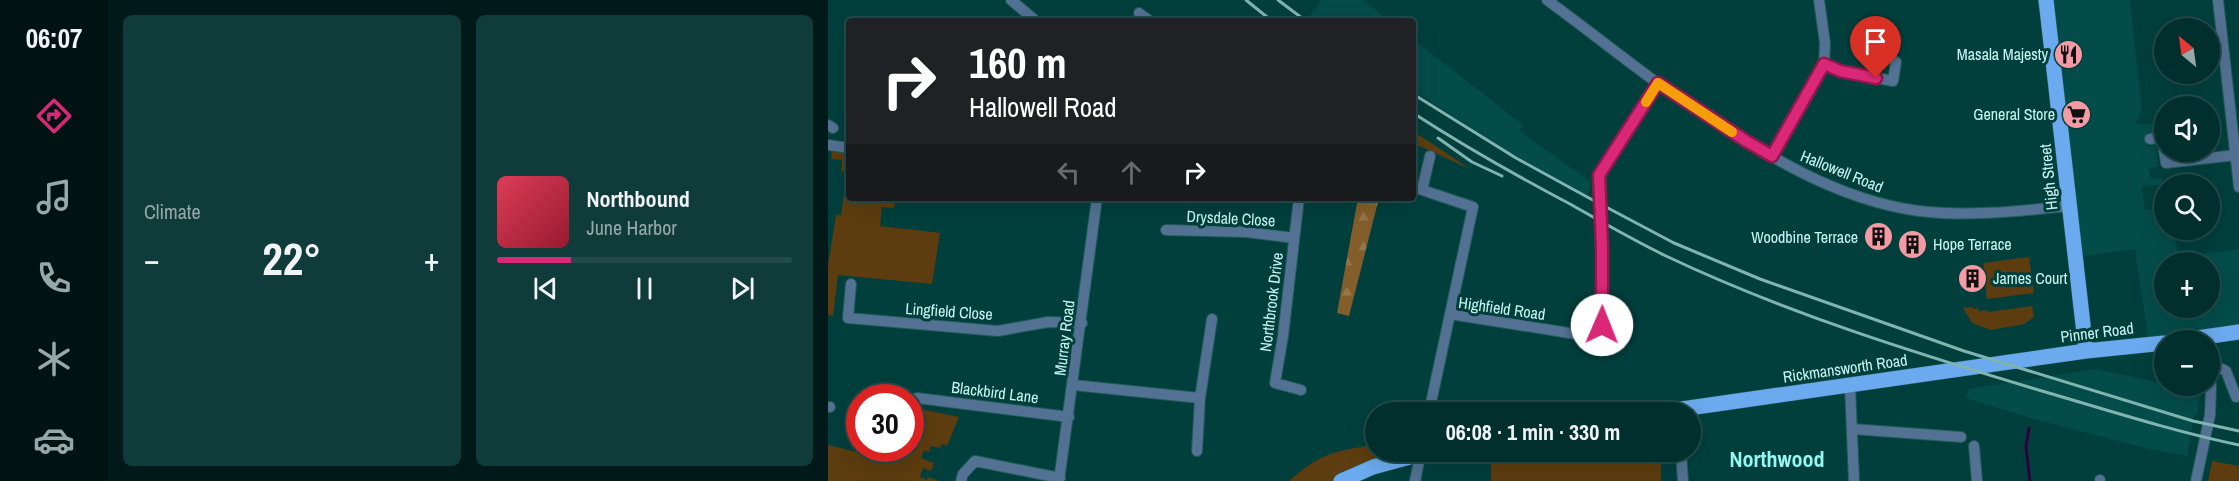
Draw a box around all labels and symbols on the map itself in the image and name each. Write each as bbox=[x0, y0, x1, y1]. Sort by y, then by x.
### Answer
pin bbox=[1850, 16, 1901, 78]
north arrow bbox=[2154, 18, 2220, 84]
restaurant icon: Masala Majesty bbox=[2053, 38, 2085, 70]
place label: Masala Majesty bbox=[1957, 43, 2048, 65]
supermarket icon: General Store bbox=[2060, 98, 2092, 130]
place label: General Store bbox=[1973, 103, 2055, 125]
street label: High Street bbox=[2034, 143, 2062, 211]
street label: Hallowell Road bbox=[1797, 144, 1887, 198]
street label: Drysdale Close bbox=[1186, 205, 1276, 231]
building icon: Woodbine Terrace bbox=[1863, 221, 1895, 253]
place label: Woodbine Terrace bbox=[1751, 226, 1858, 248]
building icon: Hope Terrace bbox=[1896, 228, 1928, 260]
place label: Hope Terrace bbox=[1933, 233, 2012, 255]
street label: Northbrook Drive bbox=[1254, 251, 1288, 353]
building icon: James Court bbox=[1956, 262, 1988, 294]
place label: James Court bbox=[1993, 267, 2068, 289]
street label: Highfield Road bbox=[1457, 291, 1547, 325]
position arrow bbox=[1570, 293, 1634, 357]
street label: Lingfield Close bbox=[905, 297, 993, 325]
street label: Murray Road bbox=[1048, 299, 1080, 377]
street label: Pinner Road bbox=[2059, 317, 2135, 347]
street label: Rickmansworth Road bbox=[1781, 348, 1909, 388]
street label: Blackbird Lane bbox=[950, 376, 1040, 408]
speed limit sign: 30 bbox=[846, 384, 924, 462]
district label: Northwood bbox=[1729, 444, 1825, 474]

